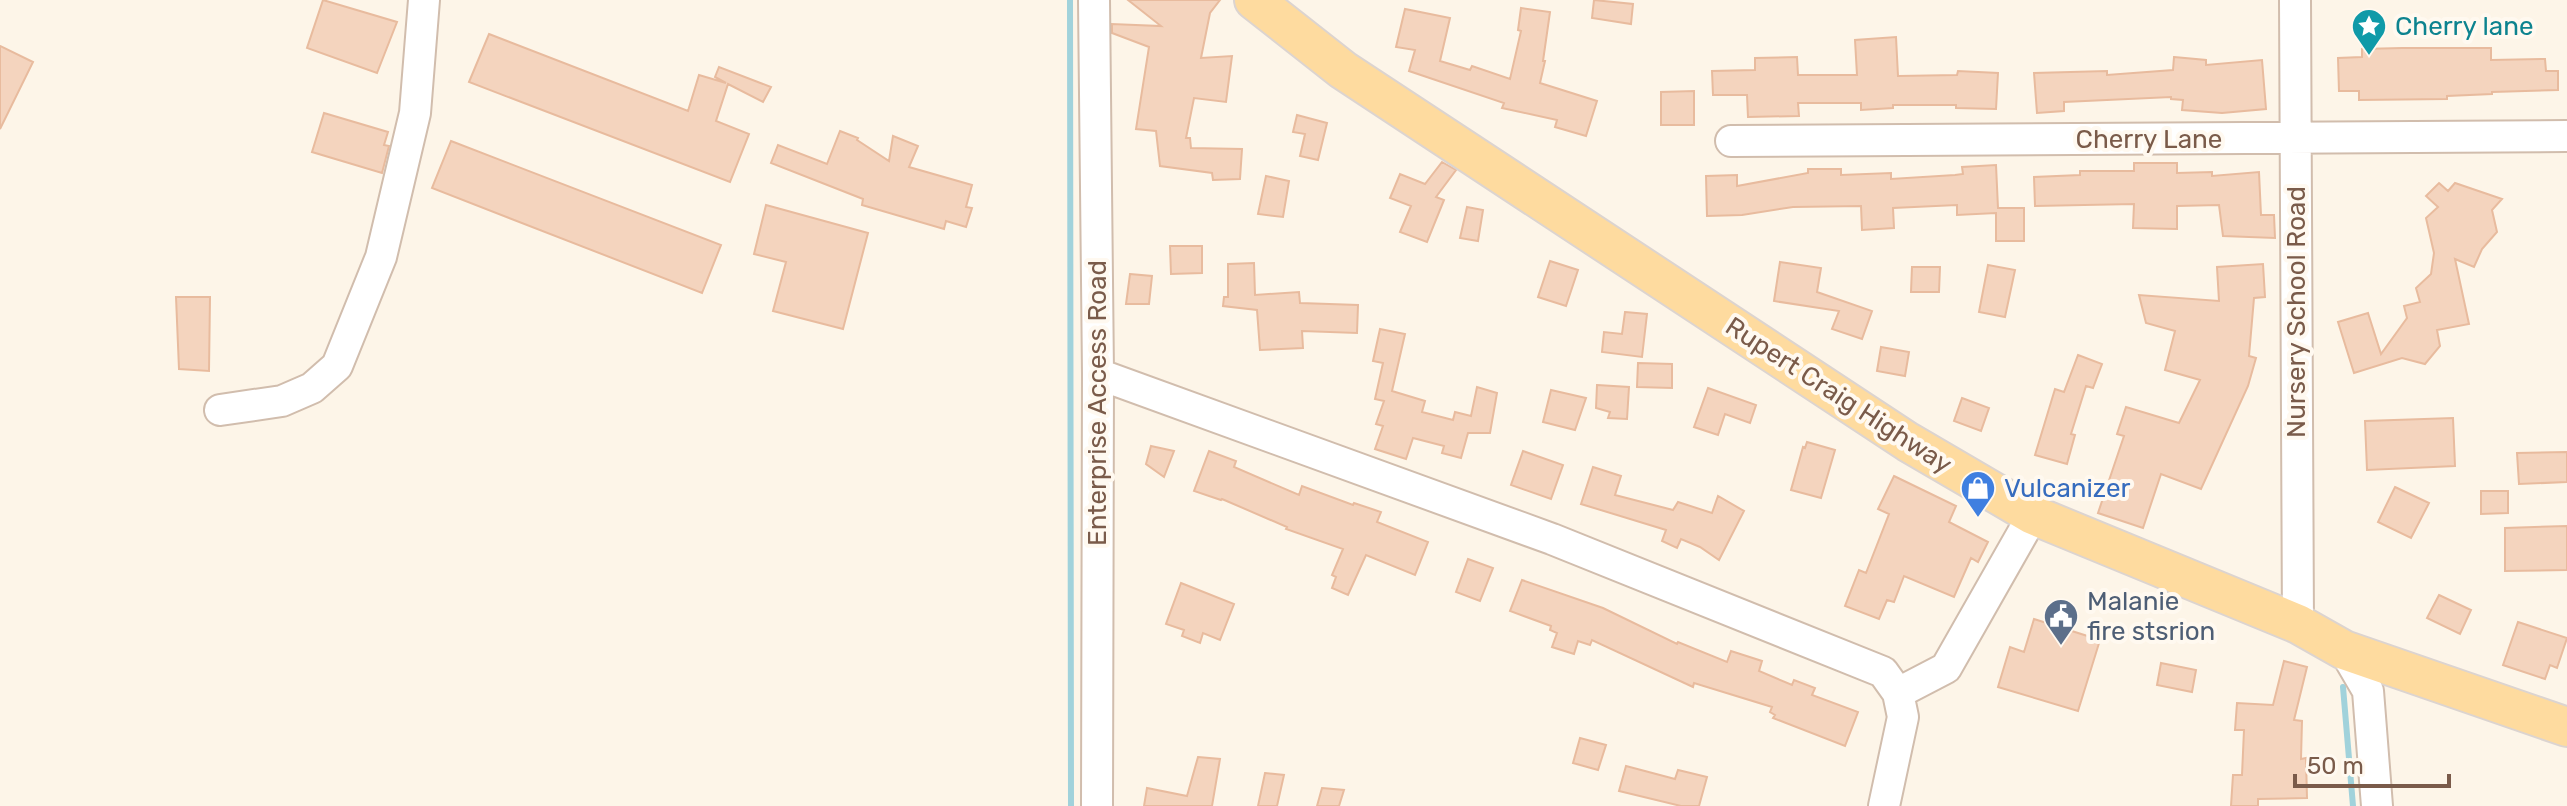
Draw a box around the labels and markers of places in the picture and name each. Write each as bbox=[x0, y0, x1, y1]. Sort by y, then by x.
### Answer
place icon: Cherry lane bbox=[2350, 7, 2388, 57]
place label: Cherry lane bbox=[2395, 11, 2534, 42]
shop icon: Vulcanizer bbox=[1959, 469, 1997, 519]
place label: Vulcanizer bbox=[2004, 473, 2130, 504]
place label: Malanie fire stsrion bbox=[2087, 586, 2215, 647]
public building icon: Malanie fire stsrion bbox=[2042, 597, 2080, 647]

